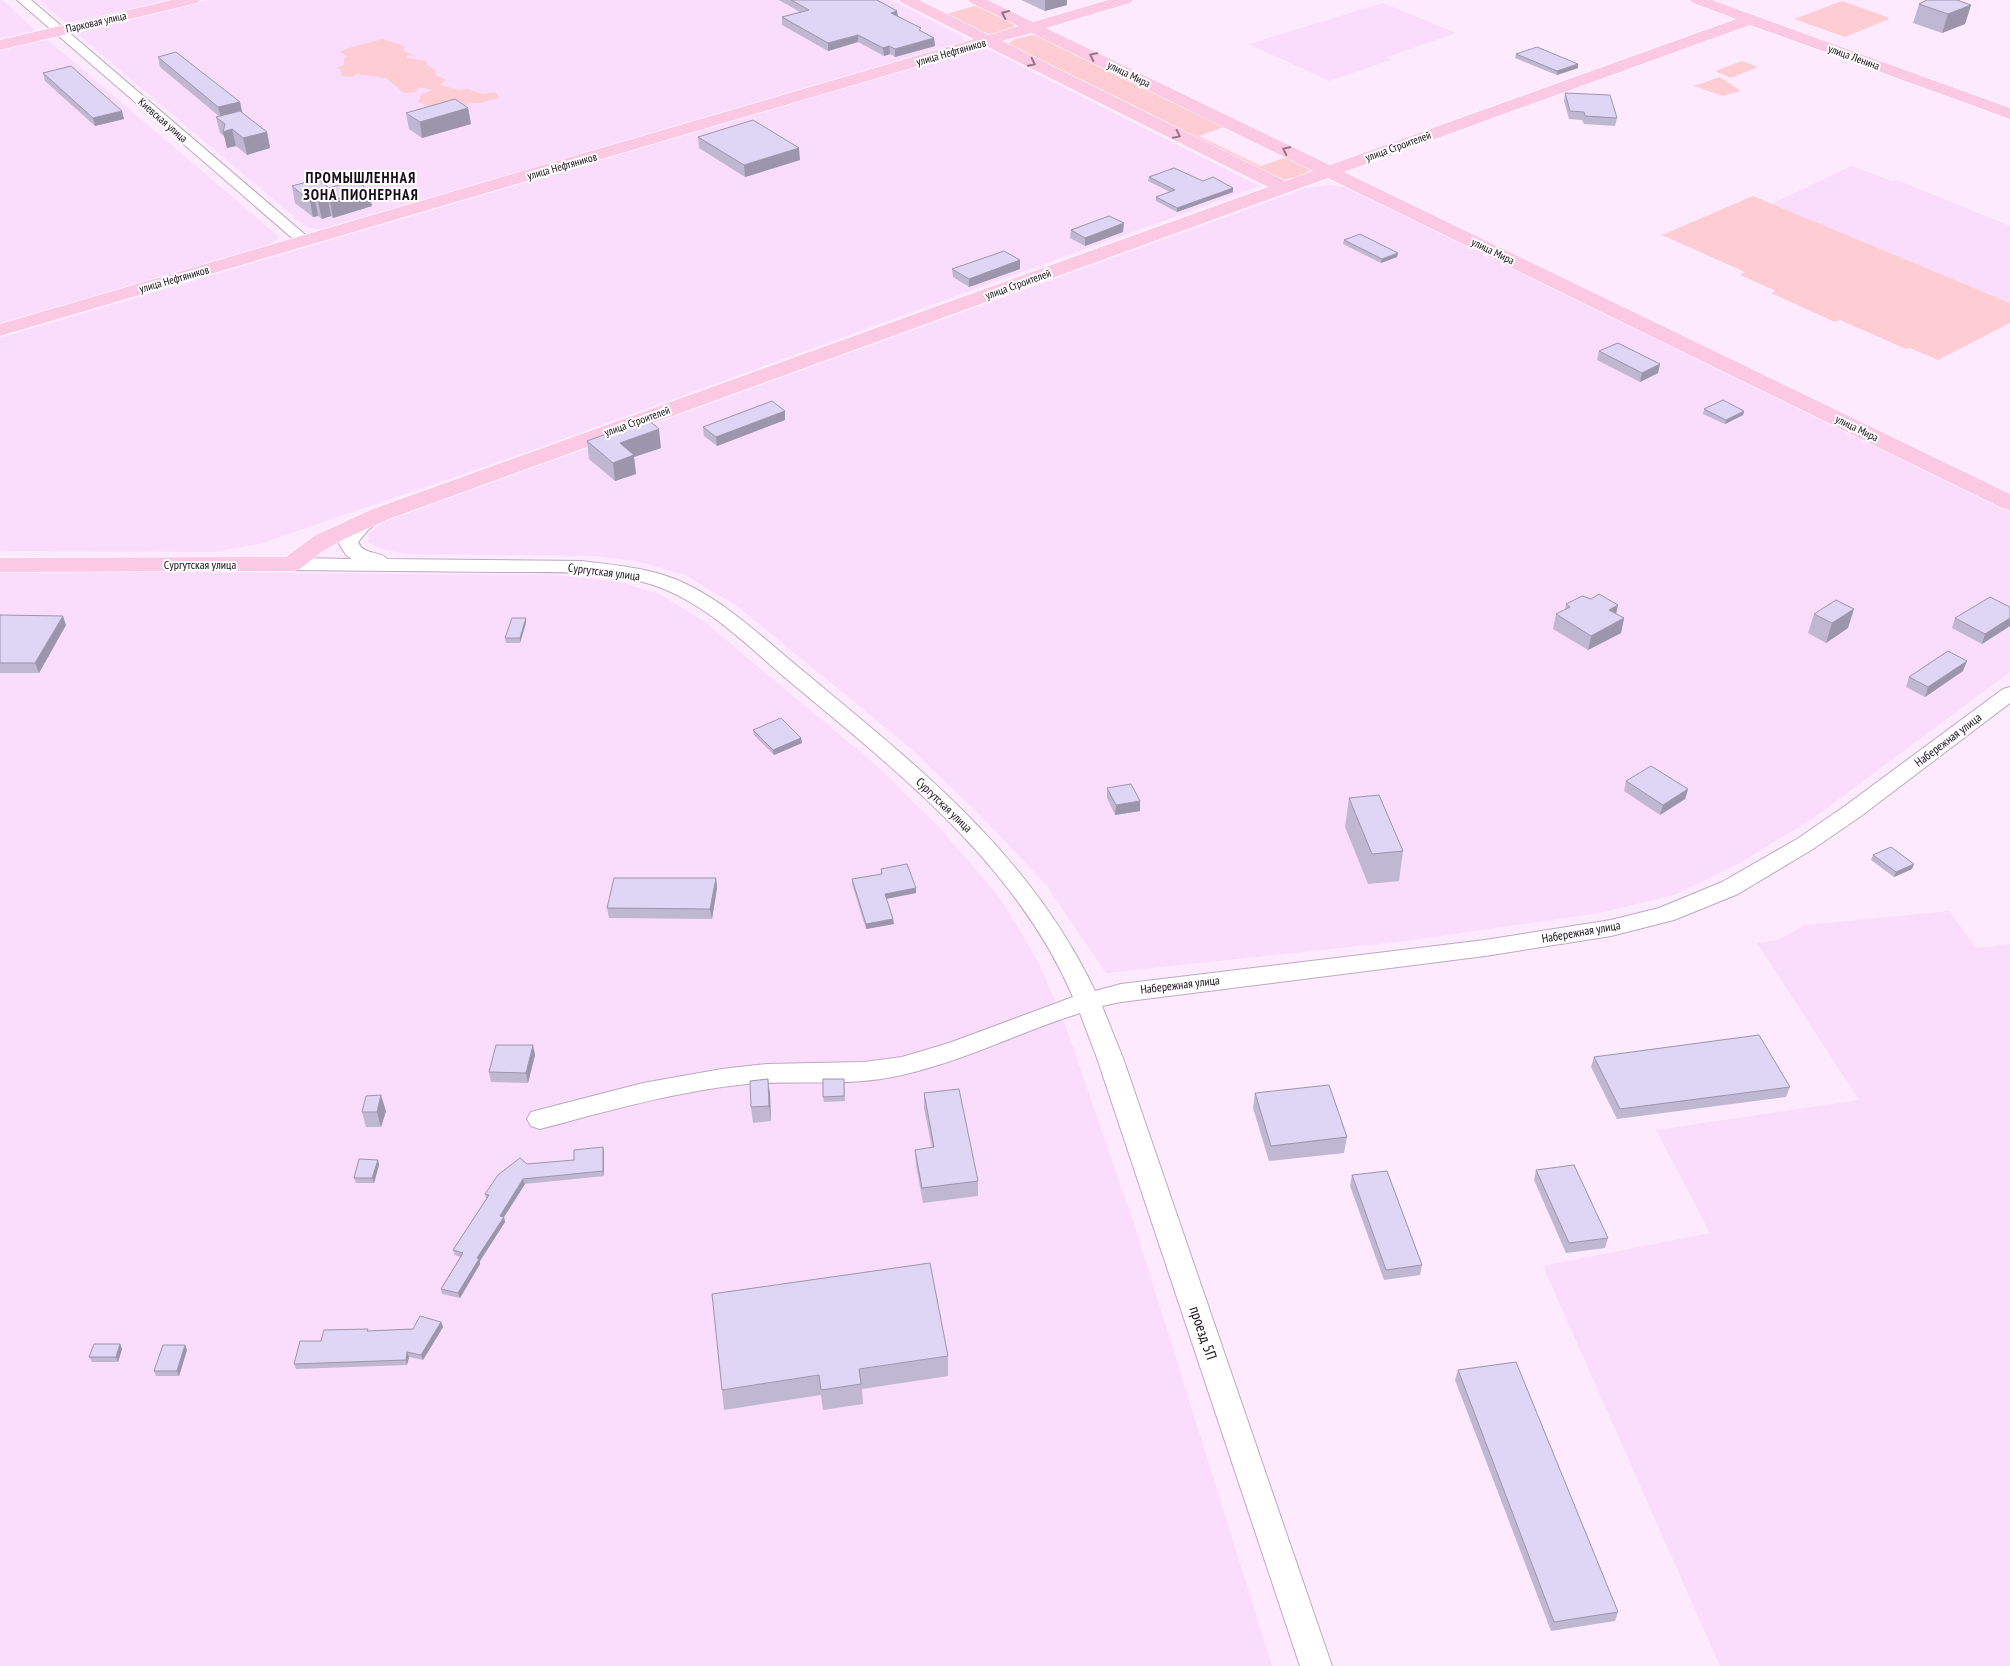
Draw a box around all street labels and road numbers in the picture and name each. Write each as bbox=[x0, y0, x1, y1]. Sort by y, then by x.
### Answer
street label: Парковая улица bbox=[64, 8, 128, 36]
street label: улица Нефтяников bbox=[915, 35, 988, 69]
street label: улица Ленина bbox=[1826, 41, 1882, 73]
street label: улица Мира bbox=[1105, 58, 1153, 90]
street label: Киевская улица bbox=[135, 95, 191, 145]
street label: улица Строителей bbox=[1363, 128, 1433, 164]
street label: улица Нефтяников bbox=[526, 149, 599, 183]
street label: улица Мира bbox=[1469, 235, 1517, 267]
street label: улица Нефтяников bbox=[138, 262, 211, 296]
street label: улица Строителей bbox=[983, 266, 1053, 302]
street label: улица Строителей bbox=[602, 403, 672, 439]
street label: улица Мира bbox=[1833, 412, 1881, 444]
street label: Сургутская улица bbox=[164, 557, 236, 572]
street label: Сургутская улица bbox=[567, 560, 641, 583]
street label: Набережная улица bbox=[1911, 710, 1984, 770]
street label: Сургутская улица bbox=[913, 774, 976, 835]
street label: Набережная улица bbox=[1540, 917, 1622, 946]
street label: Набережная улица bbox=[1139, 972, 1221, 997]
street label: проезд 5П bbox=[1185, 1304, 1221, 1362]

